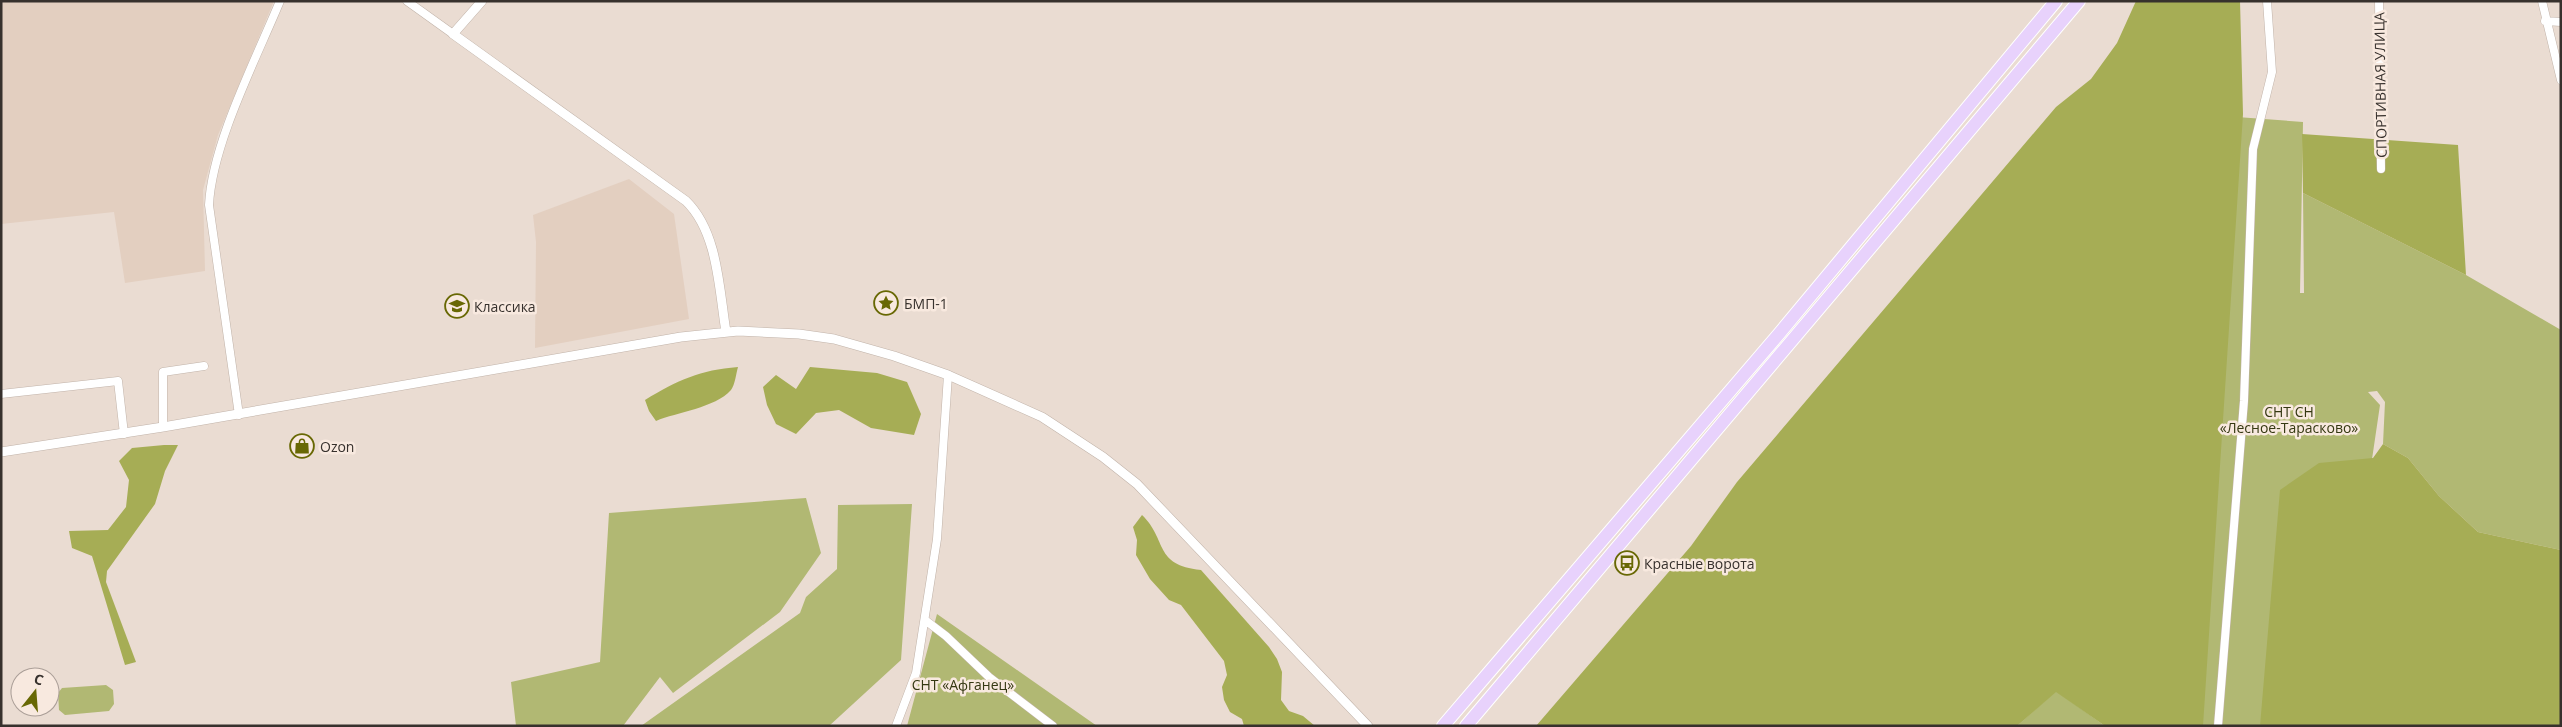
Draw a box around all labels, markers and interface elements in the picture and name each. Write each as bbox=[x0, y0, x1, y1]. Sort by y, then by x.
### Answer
street label: СПОРТИВНАЯ УЛИЦА bbox=[2369, 12, 2391, 158]
place icon: БМП-1 bbox=[873, 290, 899, 316]
school or university icon: Классика bbox=[444, 293, 470, 319]
place label: БМП-1 bbox=[904, 294, 948, 313]
place label: Классика bbox=[474, 297, 536, 316]
park label: СНТ СН «Лесное-Тарасково» bbox=[2220, 402, 2358, 437]
shop icon: Ozon bbox=[289, 433, 315, 459]
place label: Ozon bbox=[320, 437, 354, 456]
bus stop icon: Красные ворота bbox=[1614, 550, 1640, 576]
place label: Красные ворота bbox=[1644, 554, 1755, 573]
north arrow bbox=[10, 667, 60, 717]
text: С bbox=[32, 669, 46, 690]
park label: СНТ «Афганец» bbox=[912, 675, 1014, 694]

